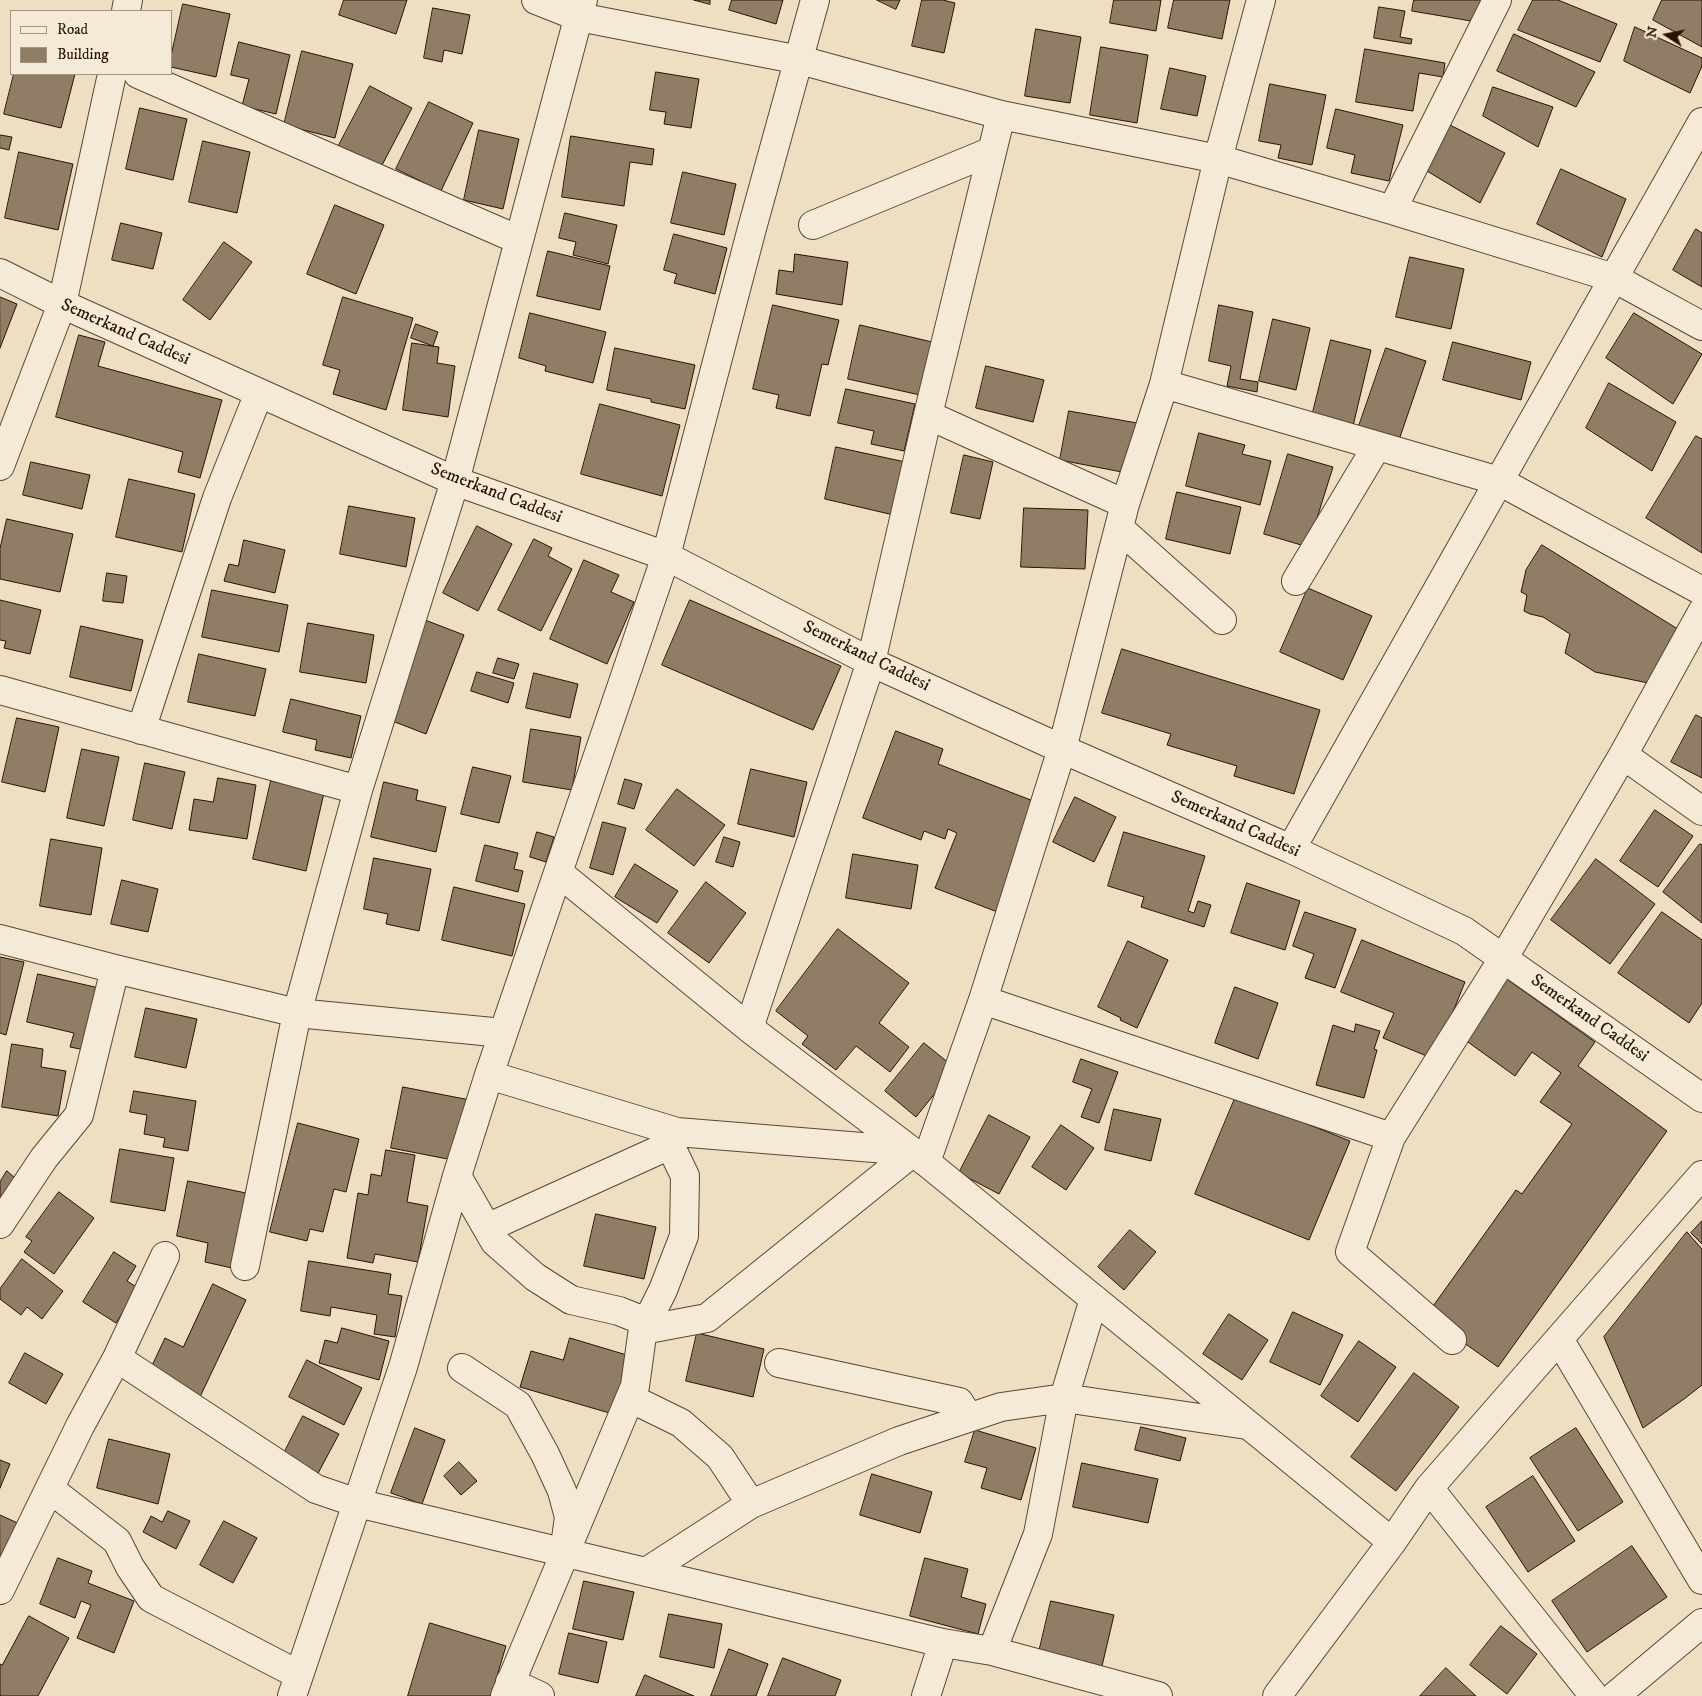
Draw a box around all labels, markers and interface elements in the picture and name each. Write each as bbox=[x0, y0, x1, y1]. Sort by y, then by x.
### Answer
legend bbox=[10, 10, 172, 75]
north arrow bbox=[1642, 10, 1692, 60]
text: Road bbox=[57, 20, 88, 39]
text: N bbox=[1642, 25, 1662, 39]
text: Building bbox=[57, 45, 109, 64]
street label: Semerkand Caddesi bbox=[57, 295, 193, 371]
street label: Semerkand Caddesi bbox=[427, 459, 565, 529]
street label: Semerkand Caddesi bbox=[799, 617, 933, 697]
street label: Semerkand Caddesi bbox=[1167, 787, 1303, 863]
street label: Semerkand Caddesi bbox=[1526, 970, 1652, 1068]

